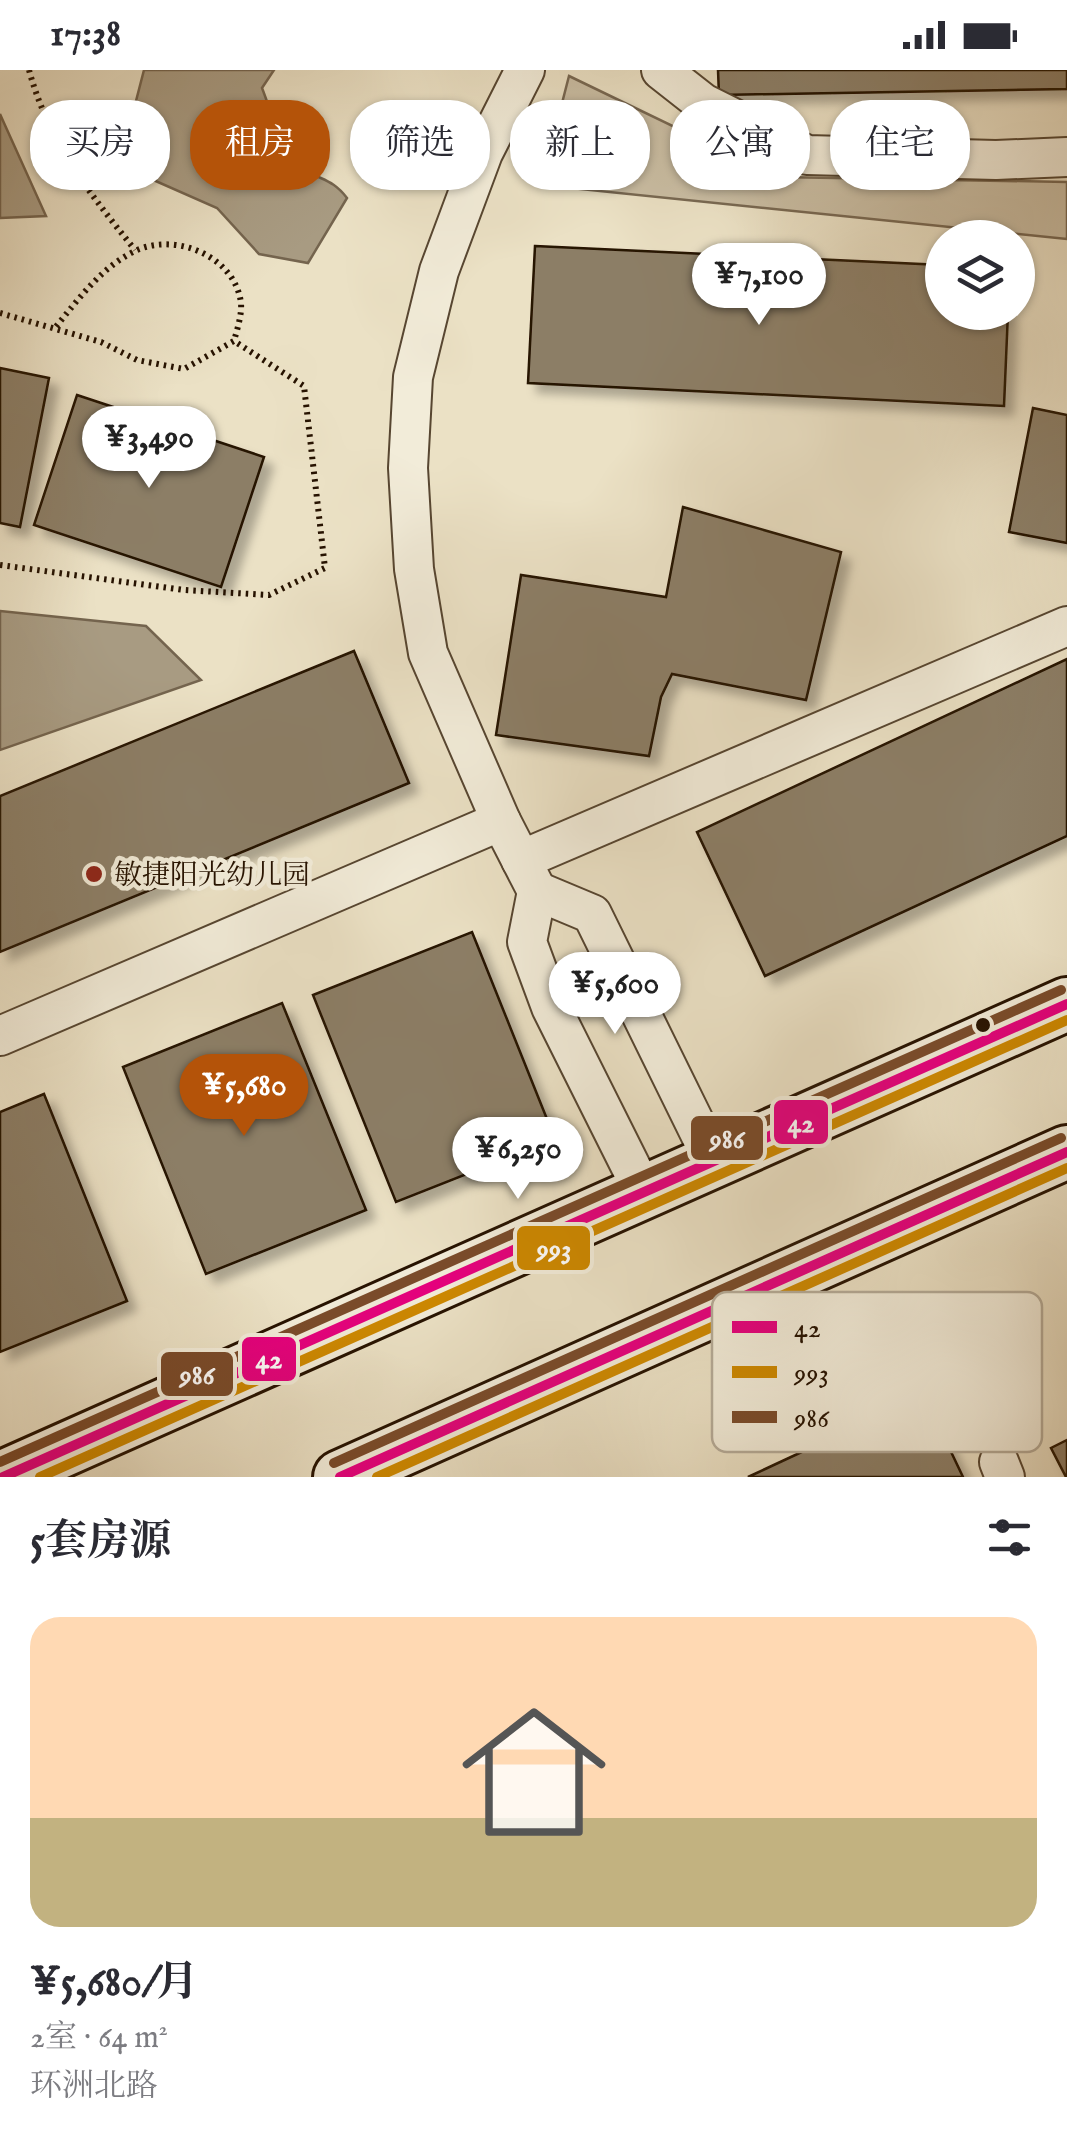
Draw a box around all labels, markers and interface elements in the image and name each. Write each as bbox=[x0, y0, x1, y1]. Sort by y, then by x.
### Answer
text: 17:38 bbox=[50, 11, 121, 59]
chip: 买房 bbox=[30, 100, 170, 190]
chip: 租房 bbox=[190, 100, 330, 190]
chip: 筛选 bbox=[350, 100, 490, 190]
chip: 新上 bbox=[510, 100, 650, 190]
chip: 公寓 bbox=[670, 100, 810, 190]
chip: 住宅 bbox=[830, 100, 970, 190]
map controls bbox=[925, 220, 1035, 330]
button: layers bbox=[925, 220, 1035, 330]
pin: ¥7,100 bbox=[678, 243, 840, 328]
text: ¥7,100 bbox=[714, 255, 804, 296]
pin: ¥3,490 bbox=[68, 406, 230, 491]
text: ¥3,490 bbox=[104, 418, 194, 459]
place label: 敏捷阳光幼儿园 bbox=[114, 859, 310, 894]
marker: 敏捷阳光幼儿园 bbox=[83, 863, 105, 885]
pin: ¥5,600 bbox=[534, 952, 696, 1037]
text: ¥5,600 bbox=[571, 964, 659, 1005]
unlabelled marker bbox=[973, 1015, 993, 1035]
pin: ¥5,680 bbox=[163, 1054, 325, 1139]
text: ¥5,680 bbox=[201, 1066, 287, 1107]
line badge: 42 bbox=[772, 1098, 830, 1146]
text: 42 bbox=[788, 1107, 814, 1142]
line badge: 986 bbox=[689, 1114, 765, 1162]
pin: ¥6,250 bbox=[437, 1117, 599, 1202]
text: 986 bbox=[708, 1123, 746, 1158]
text: ¥6,250 bbox=[474, 1129, 562, 1170]
line badge: 993 bbox=[515, 1224, 592, 1272]
text: 993 bbox=[536, 1233, 571, 1268]
legend bbox=[712, 1292, 1042, 1452]
text: 42 bbox=[794, 1312, 821, 1347]
line badge: 42 bbox=[240, 1335, 298, 1383]
text: 42 bbox=[256, 1343, 282, 1378]
line badge: 986 bbox=[159, 1350, 235, 1398]
text: 993 bbox=[793, 1357, 829, 1392]
text: 986 bbox=[178, 1359, 216, 1394]
text: 986 bbox=[793, 1402, 830, 1437]
icon: filters bbox=[982, 1510, 1037, 1565]
text: 5套房源 bbox=[30, 1516, 171, 1569]
icon: home bbox=[444, 1682, 624, 1862]
text: ¥5,680/月 bbox=[30, 1957, 198, 2010]
text: 2室 · 64 m² bbox=[30, 2018, 168, 2059]
text: 环洲北路 bbox=[30, 2067, 158, 2108]

